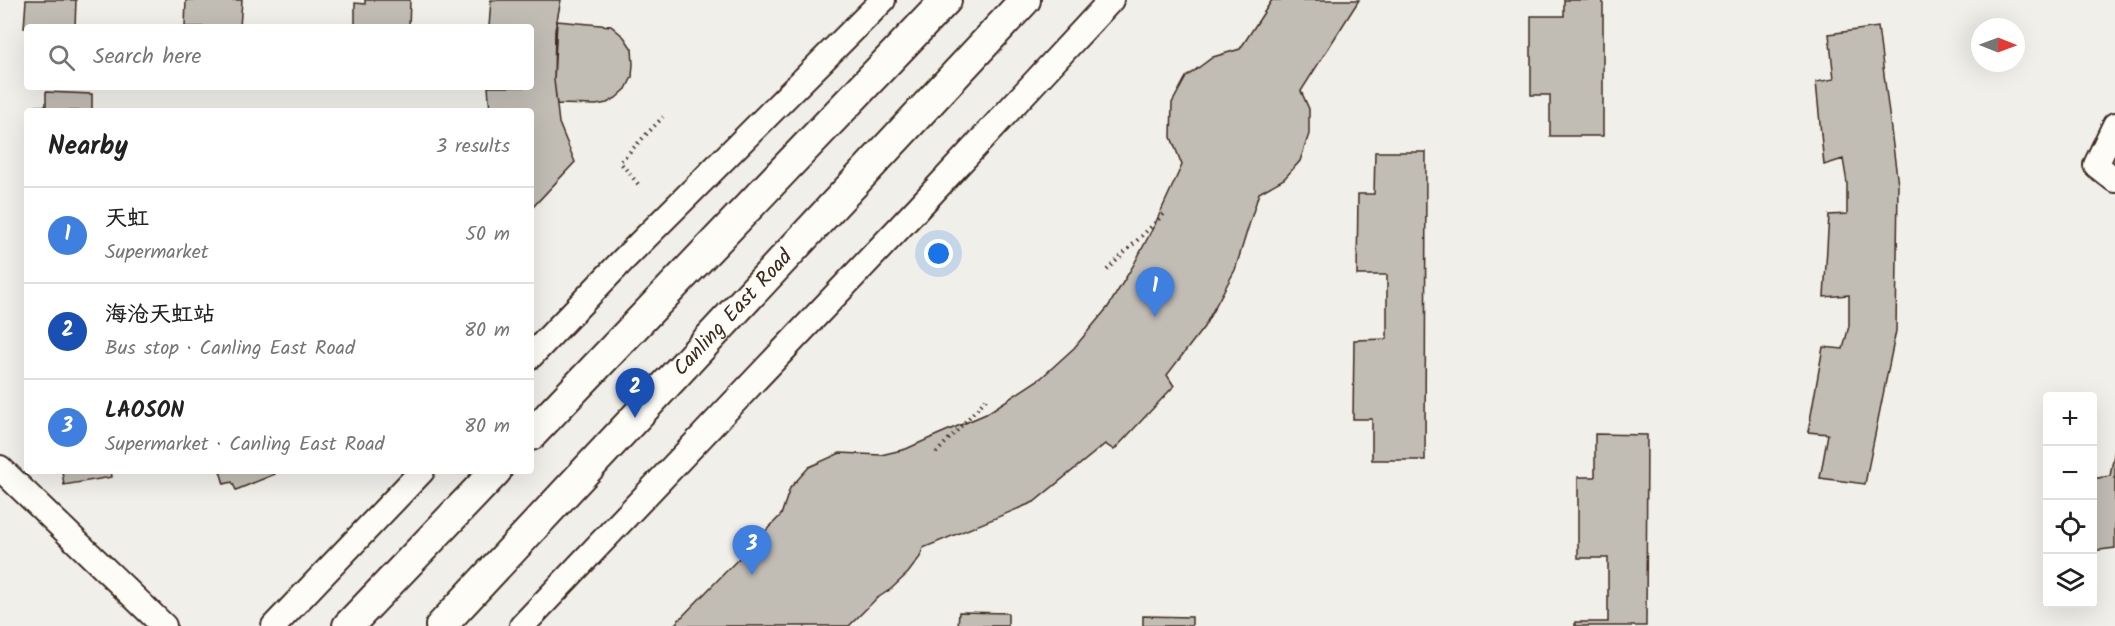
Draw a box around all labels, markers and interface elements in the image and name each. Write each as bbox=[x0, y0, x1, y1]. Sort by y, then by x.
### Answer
north arrow bbox=[1971, 18, 2025, 72]
search box bbox=[24, 24, 534, 90]
text: Search here bbox=[93, 40, 201, 75]
icon: search bbox=[45, 41, 78, 74]
text: Nearby bbox=[48, 126, 128, 168]
text: 3 results bbox=[436, 131, 510, 163]
text: 天虹 bbox=[105, 202, 149, 237]
text: 1 bbox=[64, 219, 71, 251]
text: 50 m bbox=[465, 219, 510, 251]
text: Supermarket bbox=[105, 237, 208, 269]
your location bbox=[924, 239, 953, 268]
street label: Canling East Road bbox=[665, 242, 801, 384]
pin: 1 bbox=[1136, 268, 1174, 317]
text: 海沧天虹站 bbox=[105, 298, 215, 333]
text: 2 bbox=[62, 315, 73, 347]
text: 80 m bbox=[464, 315, 510, 347]
text: Bus stop · Canling East Road bbox=[105, 333, 355, 365]
pin: 2 bbox=[616, 368, 654, 418]
map controls bbox=[2043, 392, 2097, 608]
button: + bbox=[2043, 392, 2097, 446]
text: LAOSON bbox=[105, 394, 184, 429]
text: 3 bbox=[62, 411, 73, 443]
text: 80 m bbox=[464, 411, 510, 443]
text: Supermarket · Canling East Road bbox=[105, 429, 385, 461]
button: − bbox=[2043, 446, 2097, 500]
button: locate bbox=[2043, 500, 2097, 554]
pin: 3 bbox=[732, 526, 771, 575]
button: layers bbox=[2043, 554, 2097, 608]

